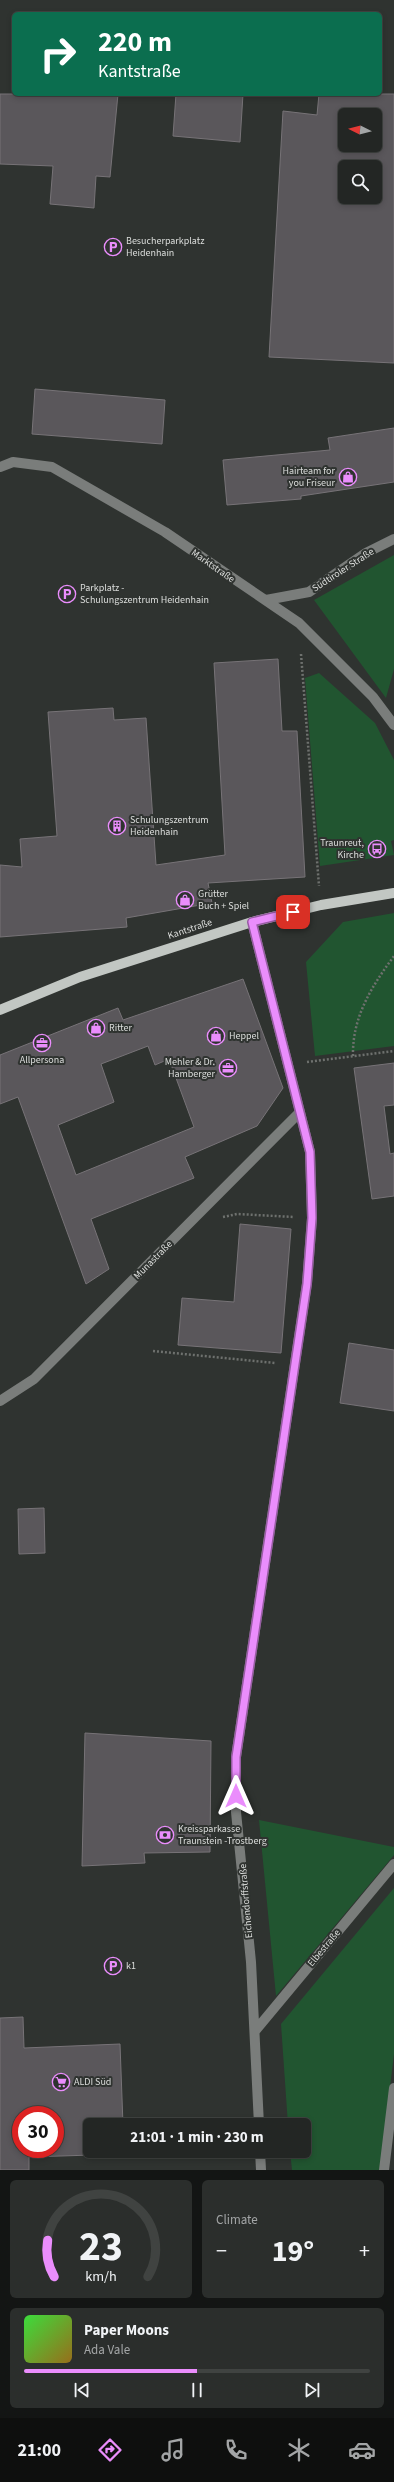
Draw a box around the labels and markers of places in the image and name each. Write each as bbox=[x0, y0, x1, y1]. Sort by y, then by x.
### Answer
place label: Besucherparkplatz Heidenhain bbox=[126, 234, 204, 260]
parking icon: Besucherparkplatz Heidenhain bbox=[103, 237, 123, 257]
place label: Hairteam for you Friseur bbox=[282, 464, 336, 490]
shop icon: Hairteam for you Friseur bbox=[338, 467, 358, 487]
place label: Parkplatz - Schulungszentrum Heidenhain bbox=[80, 581, 209, 607]
parking icon: Parkplatz - Schulungszentrum Heidenhain bbox=[57, 584, 77, 604]
place label: Schulungszentrum Heidenhain bbox=[130, 813, 209, 839]
building icon: Schulungszentrum Heidenhain bbox=[107, 816, 127, 836]
place label: Traunreut, Kirche bbox=[320, 836, 364, 862]
bus stop icon: Traunreut, Kirche bbox=[367, 839, 387, 859]
place label: Grütter Buch + Spiel bbox=[198, 887, 250, 913]
shop icon: Grütter Buch + Spiel bbox=[175, 890, 195, 910]
pin bbox=[276, 895, 310, 929]
shop icon: Ritter bbox=[86, 1018, 106, 1038]
place label: Ritter bbox=[109, 1021, 133, 1035]
shop icon: Heppel bbox=[206, 1026, 226, 1046]
place label: Heppel bbox=[229, 1029, 260, 1043]
office icon: Allpersona bbox=[32, 1033, 52, 1053]
place label: Allpersona bbox=[20, 1053, 64, 1067]
place label: Mehler & Dr. Hamberger bbox=[165, 1055, 216, 1081]
office icon: Mehler & Dr. Hamberger bbox=[218, 1058, 238, 1078]
place label: Kreissparkasse Traunstein -Trostberg bbox=[178, 1822, 267, 1848]
bank icon: Kreissparkasse Traunstein -Trostberg bbox=[155, 1825, 175, 1845]
parking icon: k1 bbox=[103, 1956, 123, 1976]
place label: k1 bbox=[126, 1959, 136, 1973]
supermarket icon: ALDI Süd bbox=[51, 2072, 71, 2092]
place label: ALDI Süd bbox=[74, 2075, 111, 2089]

